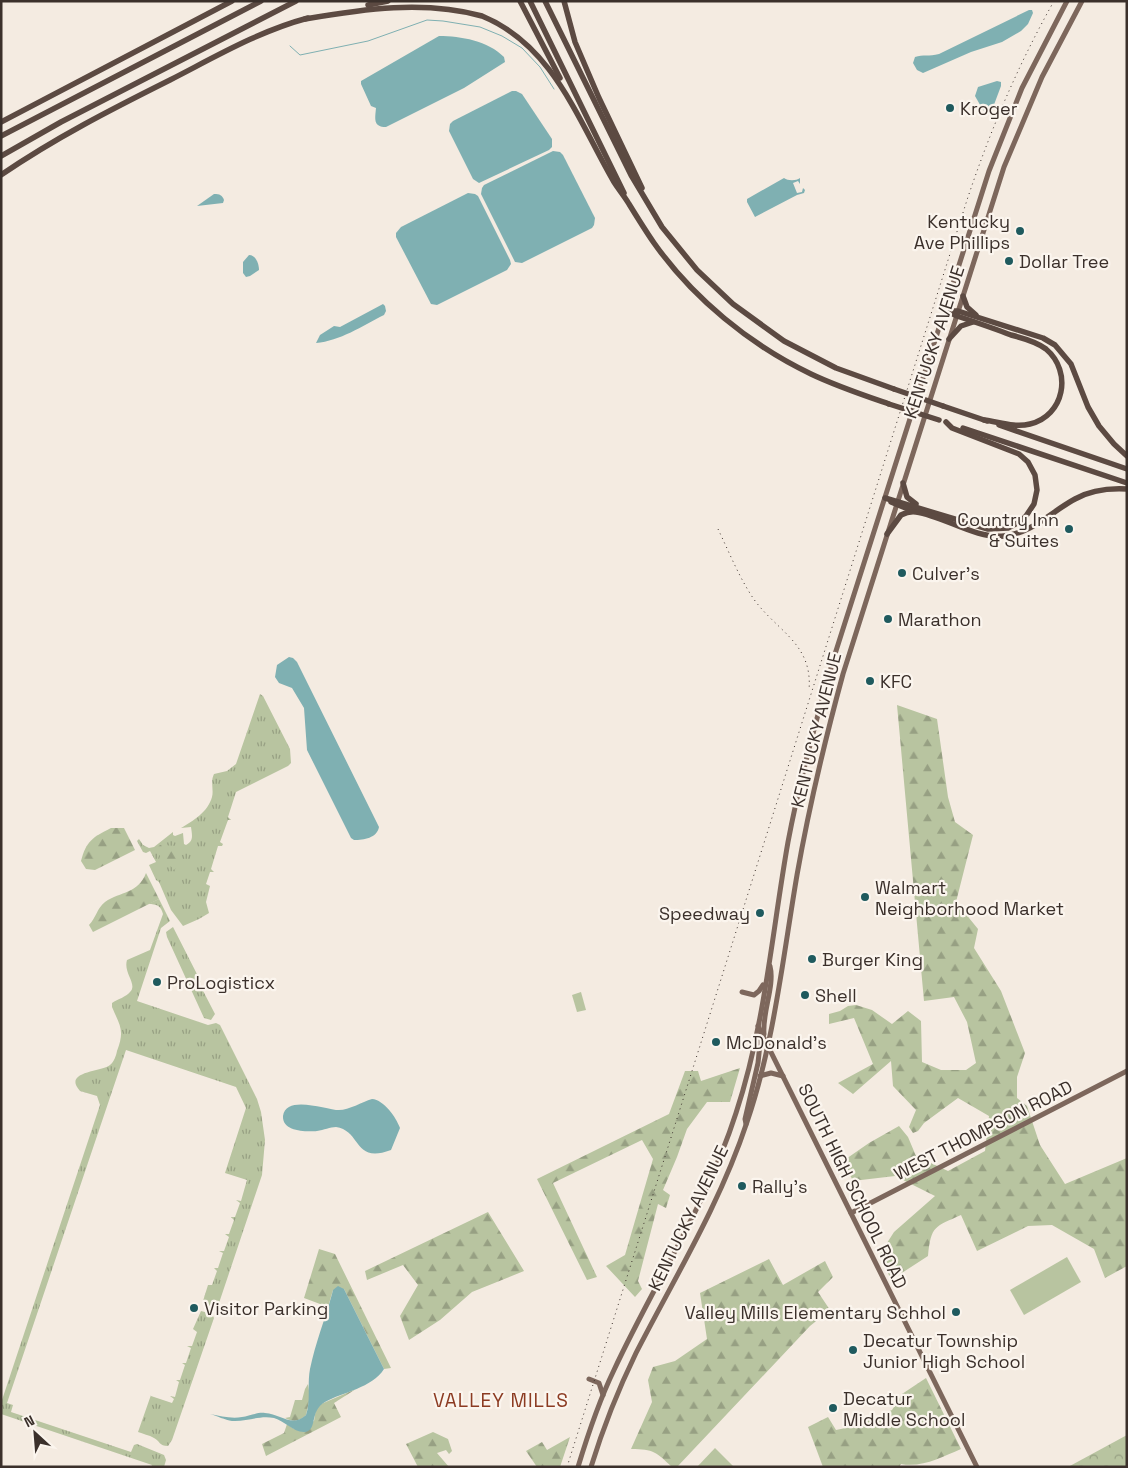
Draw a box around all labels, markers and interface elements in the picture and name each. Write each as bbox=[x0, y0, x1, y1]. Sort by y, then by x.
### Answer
place label: Kroger bbox=[960, 97, 1018, 120]
marker: Kroger bbox=[944, 102, 956, 114]
place label: Kentucky Ave Phillips bbox=[914, 210, 1010, 254]
marker: Kentucky Ave Phillips bbox=[1014, 225, 1026, 237]
place label: Dollar Tree bbox=[1019, 250, 1109, 273]
marker: Dollar Tree bbox=[1003, 255, 1015, 267]
street label: KENTUCKY AVENUE bbox=[898, 263, 970, 421]
place label: Country Inn & Suites bbox=[957, 508, 1059, 552]
marker: Country Inn & Suites bbox=[1063, 523, 1075, 535]
place label: Culver's bbox=[912, 562, 980, 585]
marker: Culver's bbox=[896, 567, 908, 579]
place label: Marathon bbox=[898, 608, 982, 631]
marker: Marathon bbox=[882, 613, 894, 625]
street label: KENTUCKY AVENUE bbox=[786, 650, 846, 810]
place label: KFC bbox=[880, 670, 912, 693]
marker: KFC bbox=[864, 675, 876, 687]
place label: Walmart Neighborhood Market bbox=[875, 876, 1064, 920]
marker: Walmart Neighborhood Market bbox=[859, 891, 871, 903]
place label: Speedway bbox=[659, 902, 750, 925]
marker: Speedway bbox=[754, 907, 766, 919]
place label: Burger King bbox=[822, 948, 923, 971]
marker: Burger King bbox=[806, 953, 818, 965]
place label: ProLogisticx bbox=[167, 971, 275, 994]
marker: ProLogisticx bbox=[151, 976, 163, 988]
place label: Shell bbox=[815, 984, 857, 1007]
marker: Shell bbox=[799, 989, 811, 1001]
place label: McDonald's bbox=[726, 1031, 827, 1054]
marker: McDonald's bbox=[710, 1036, 722, 1048]
street label: WEST THOMPSON ROAD bbox=[890, 1075, 1076, 1185]
street label: SOUTH HIGH SCHOOL ROAD bbox=[793, 1080, 913, 1292]
street label: KENTUCKY AVENUE bbox=[643, 1141, 733, 1295]
place label: Rally's bbox=[752, 1175, 807, 1198]
marker: Rally's bbox=[736, 1180, 748, 1192]
place label: Visitor Parking bbox=[204, 1297, 328, 1320]
place label: Valley Mills Elementary Schhol bbox=[685, 1301, 946, 1324]
marker: Visitor Parking bbox=[188, 1302, 200, 1314]
marker: Valley Mills Elementary Schhol bbox=[950, 1306, 962, 1318]
place label: Decatur Township Junior High School bbox=[863, 1329, 1025, 1373]
marker: Decatur Township Junior High School bbox=[847, 1344, 859, 1356]
place label: Decatur Middle School bbox=[843, 1387, 965, 1431]
district label: VALLEY MILLS bbox=[433, 1388, 569, 1413]
marker: Decatur Middle School bbox=[827, 1402, 839, 1414]
north arrow bbox=[10, 1408, 60, 1458]
text: N bbox=[21, 1411, 37, 1431]

